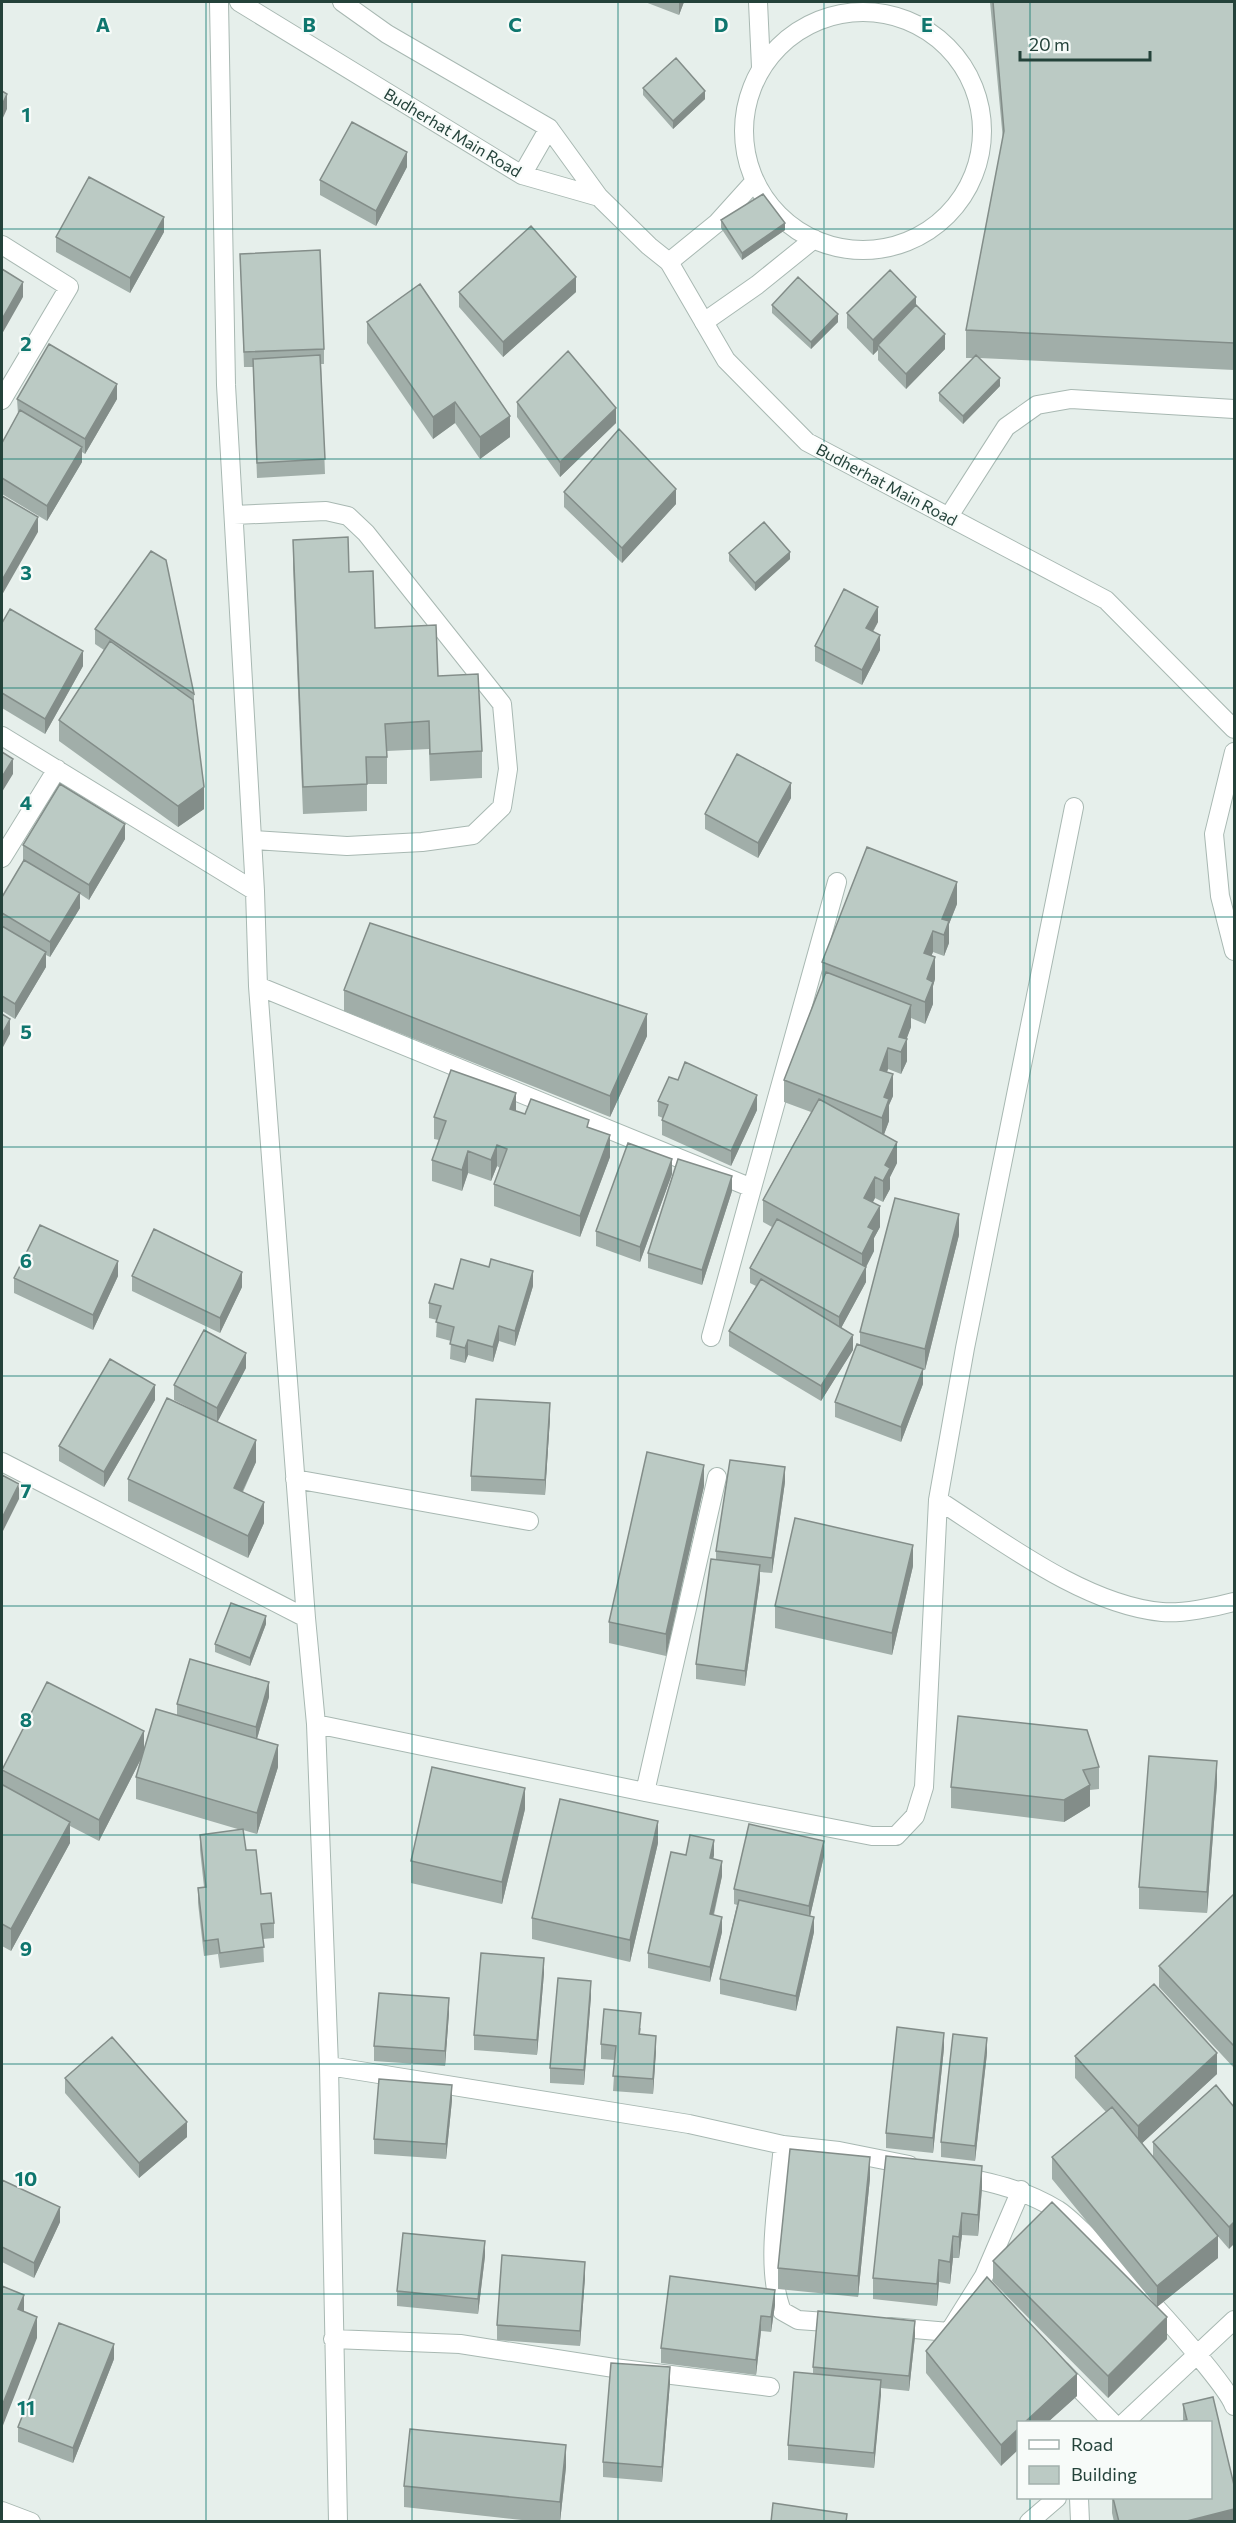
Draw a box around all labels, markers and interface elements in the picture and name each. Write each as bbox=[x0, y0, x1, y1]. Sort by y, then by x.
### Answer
text: A bbox=[96, 12, 110, 36]
text: B bbox=[302, 12, 316, 36]
text: C bbox=[508, 12, 522, 36]
text: D bbox=[714, 12, 728, 36]
text: E bbox=[921, 12, 933, 36]
scale bar bbox=[1020, 24, 1150, 62]
text: 20 m bbox=[1029, 33, 1070, 55]
street label: Budherhat Main Road bbox=[381, 83, 525, 181]
text: 1 bbox=[21, 102, 31, 126]
text: 2 bbox=[20, 331, 32, 355]
street label: Budherhat Main Road bbox=[813, 439, 961, 529]
text: 3 bbox=[20, 560, 32, 584]
text: 4 bbox=[20, 790, 32, 814]
text: 5 bbox=[20, 1019, 32, 1043]
text: 6 bbox=[20, 1248, 32, 1272]
text: 7 bbox=[21, 1478, 32, 1502]
text: 8 bbox=[20, 1707, 32, 1731]
text: 9 bbox=[20, 1936, 32, 1960]
text: 10 bbox=[15, 2166, 37, 2190]
text: 11 bbox=[17, 2395, 35, 2419]
legend bbox=[1017, 2421, 1212, 2499]
text: Road bbox=[1071, 2433, 1113, 2455]
text: Building bbox=[1071, 2463, 1137, 2485]

